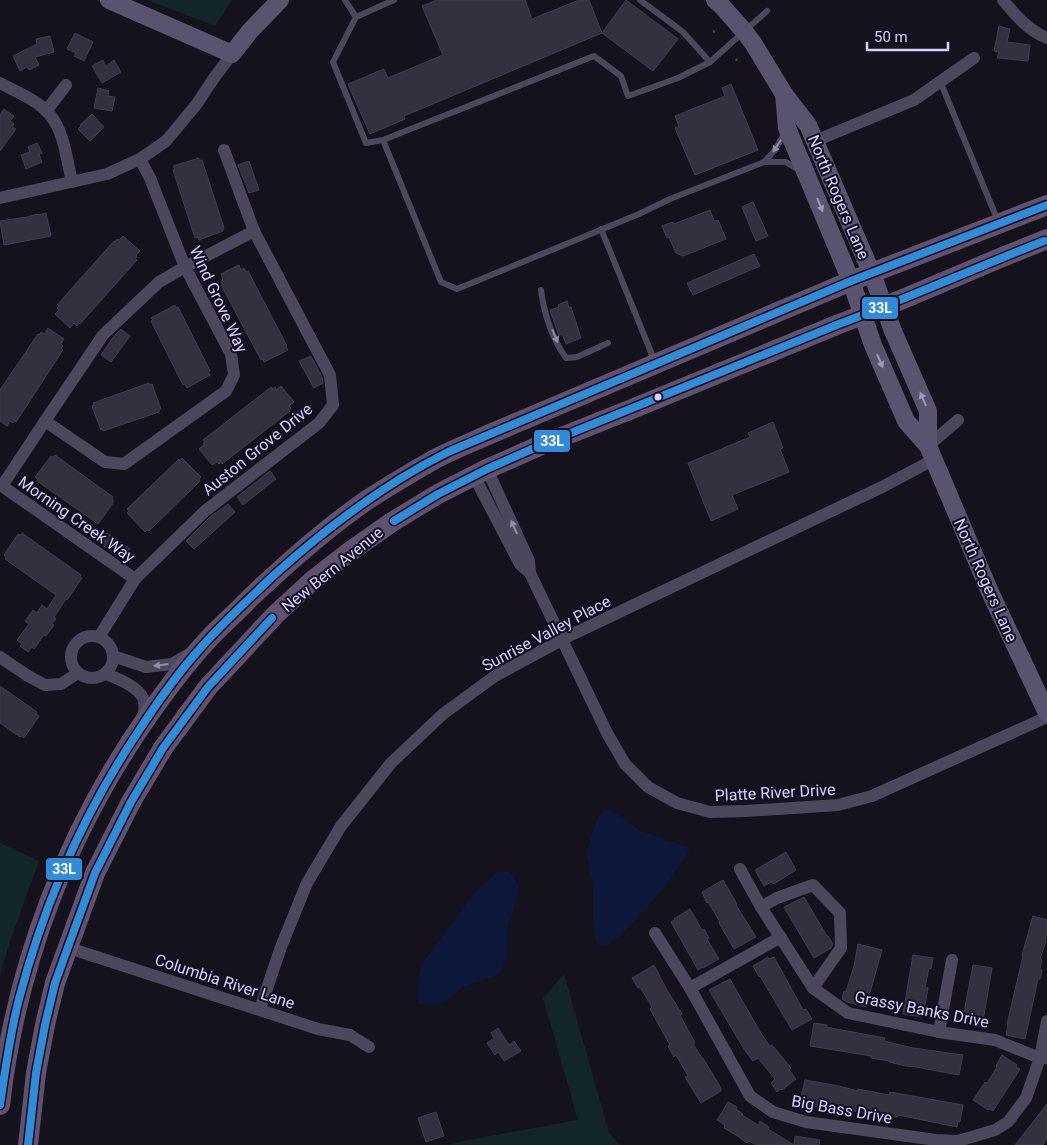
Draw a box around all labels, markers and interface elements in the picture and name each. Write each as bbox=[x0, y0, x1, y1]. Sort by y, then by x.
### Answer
scale bar bbox=[867, 20, 948, 52]
text: 50 m bbox=[874, 28, 908, 46]
street label: North Rogers Lane bbox=[804, 132, 873, 262]
one-way arrow bbox=[773, 139, 782, 153]
one-way arrow bbox=[816, 198, 824, 212]
street label: Wind Grove Way bbox=[186, 243, 252, 356]
line badge: 33L bbox=[861, 296, 899, 320]
text: 33L bbox=[868, 300, 892, 316]
one-way arrow bbox=[552, 329, 559, 344]
one-way arrow bbox=[876, 354, 884, 368]
unlabelled marker bbox=[653, 392, 663, 402]
one-way arrow bbox=[919, 392, 927, 406]
street label: Auston Grove Drive bbox=[199, 399, 316, 499]
line badge: 33L bbox=[533, 429, 571, 453]
text: 33L bbox=[540, 433, 564, 449]
street label: Morning Creek Way bbox=[15, 472, 139, 567]
street label: North Rogers Lane bbox=[950, 516, 1021, 645]
one-way arrow bbox=[509, 520, 518, 535]
street label: New Bern Avenue bbox=[278, 523, 387, 616]
street label: Sunrise Valley Place bbox=[479, 591, 614, 675]
one-way arrow bbox=[152, 661, 168, 669]
street label: Platte River Drive bbox=[714, 780, 836, 805]
line badge: 33L bbox=[45, 857, 83, 881]
text: 33L bbox=[52, 861, 76, 877]
street label: Columbia River Lane bbox=[153, 950, 297, 1013]
street label: Grassy Banks Drive bbox=[853, 987, 991, 1032]
street label: Big Bass Drive bbox=[790, 1091, 894, 1128]

